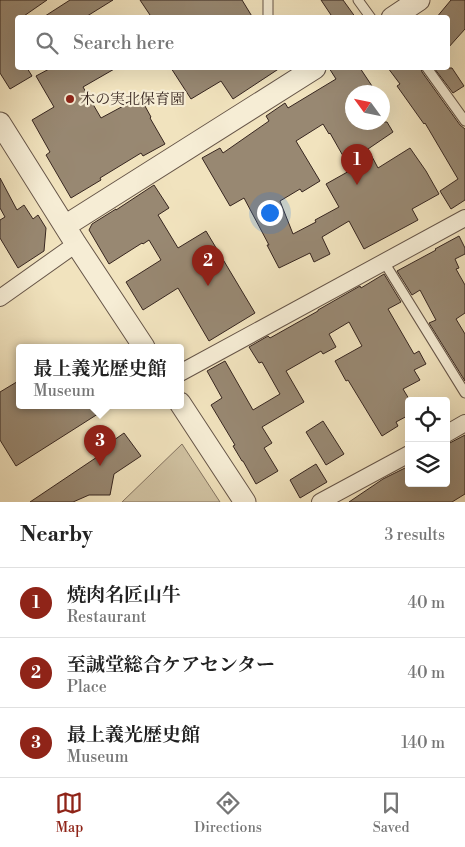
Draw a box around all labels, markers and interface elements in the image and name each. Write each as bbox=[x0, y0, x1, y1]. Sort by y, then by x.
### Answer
search box bbox=[15, 15, 450, 70]
icon: search bbox=[33, 29, 61, 57]
text: Search here bbox=[73, 31, 174, 55]
north arrow bbox=[345, 85, 390, 130]
place label: 木の実北保育園 bbox=[80, 90, 185, 109]
marker: 木の実北保育園 bbox=[64, 93, 76, 105]
pin: 1 bbox=[341, 144, 373, 185]
your location bbox=[257, 200, 283, 226]
pin: 2 bbox=[192, 245, 224, 286]
popup bbox=[16, 344, 184, 409]
text: 最上義光歴史館 bbox=[33, 357, 167, 381]
text: Museum bbox=[33, 381, 95, 401]
map controls bbox=[405, 397, 450, 487]
button: locate bbox=[405, 397, 450, 442]
pin: 3 bbox=[84, 425, 116, 466]
button: layers bbox=[405, 442, 450, 487]
text: Nearby bbox=[20, 522, 93, 548]
text: 3 results bbox=[384, 525, 445, 545]
text: 焼肉名匠山牛 bbox=[67, 583, 181, 607]
text: 1 bbox=[32, 593, 40, 613]
text: 40 m bbox=[408, 593, 445, 613]
text: Restaurant bbox=[67, 607, 146, 627]
text: 至誠堂総合ケアセンター bbox=[67, 653, 275, 677]
text: 2 bbox=[31, 663, 41, 683]
text: 40 m bbox=[408, 663, 445, 683]
text: Place bbox=[67, 677, 107, 697]
text: 最上義光歴史館 bbox=[67, 723, 200, 747]
text: 3 bbox=[31, 733, 41, 753]
text: 140 m bbox=[401, 733, 445, 753]
text: Museum bbox=[67, 747, 129, 767]
tab: Map bbox=[55, 789, 83, 837]
tab: Directions bbox=[194, 789, 262, 837]
tab: Saved bbox=[373, 789, 410, 837]

